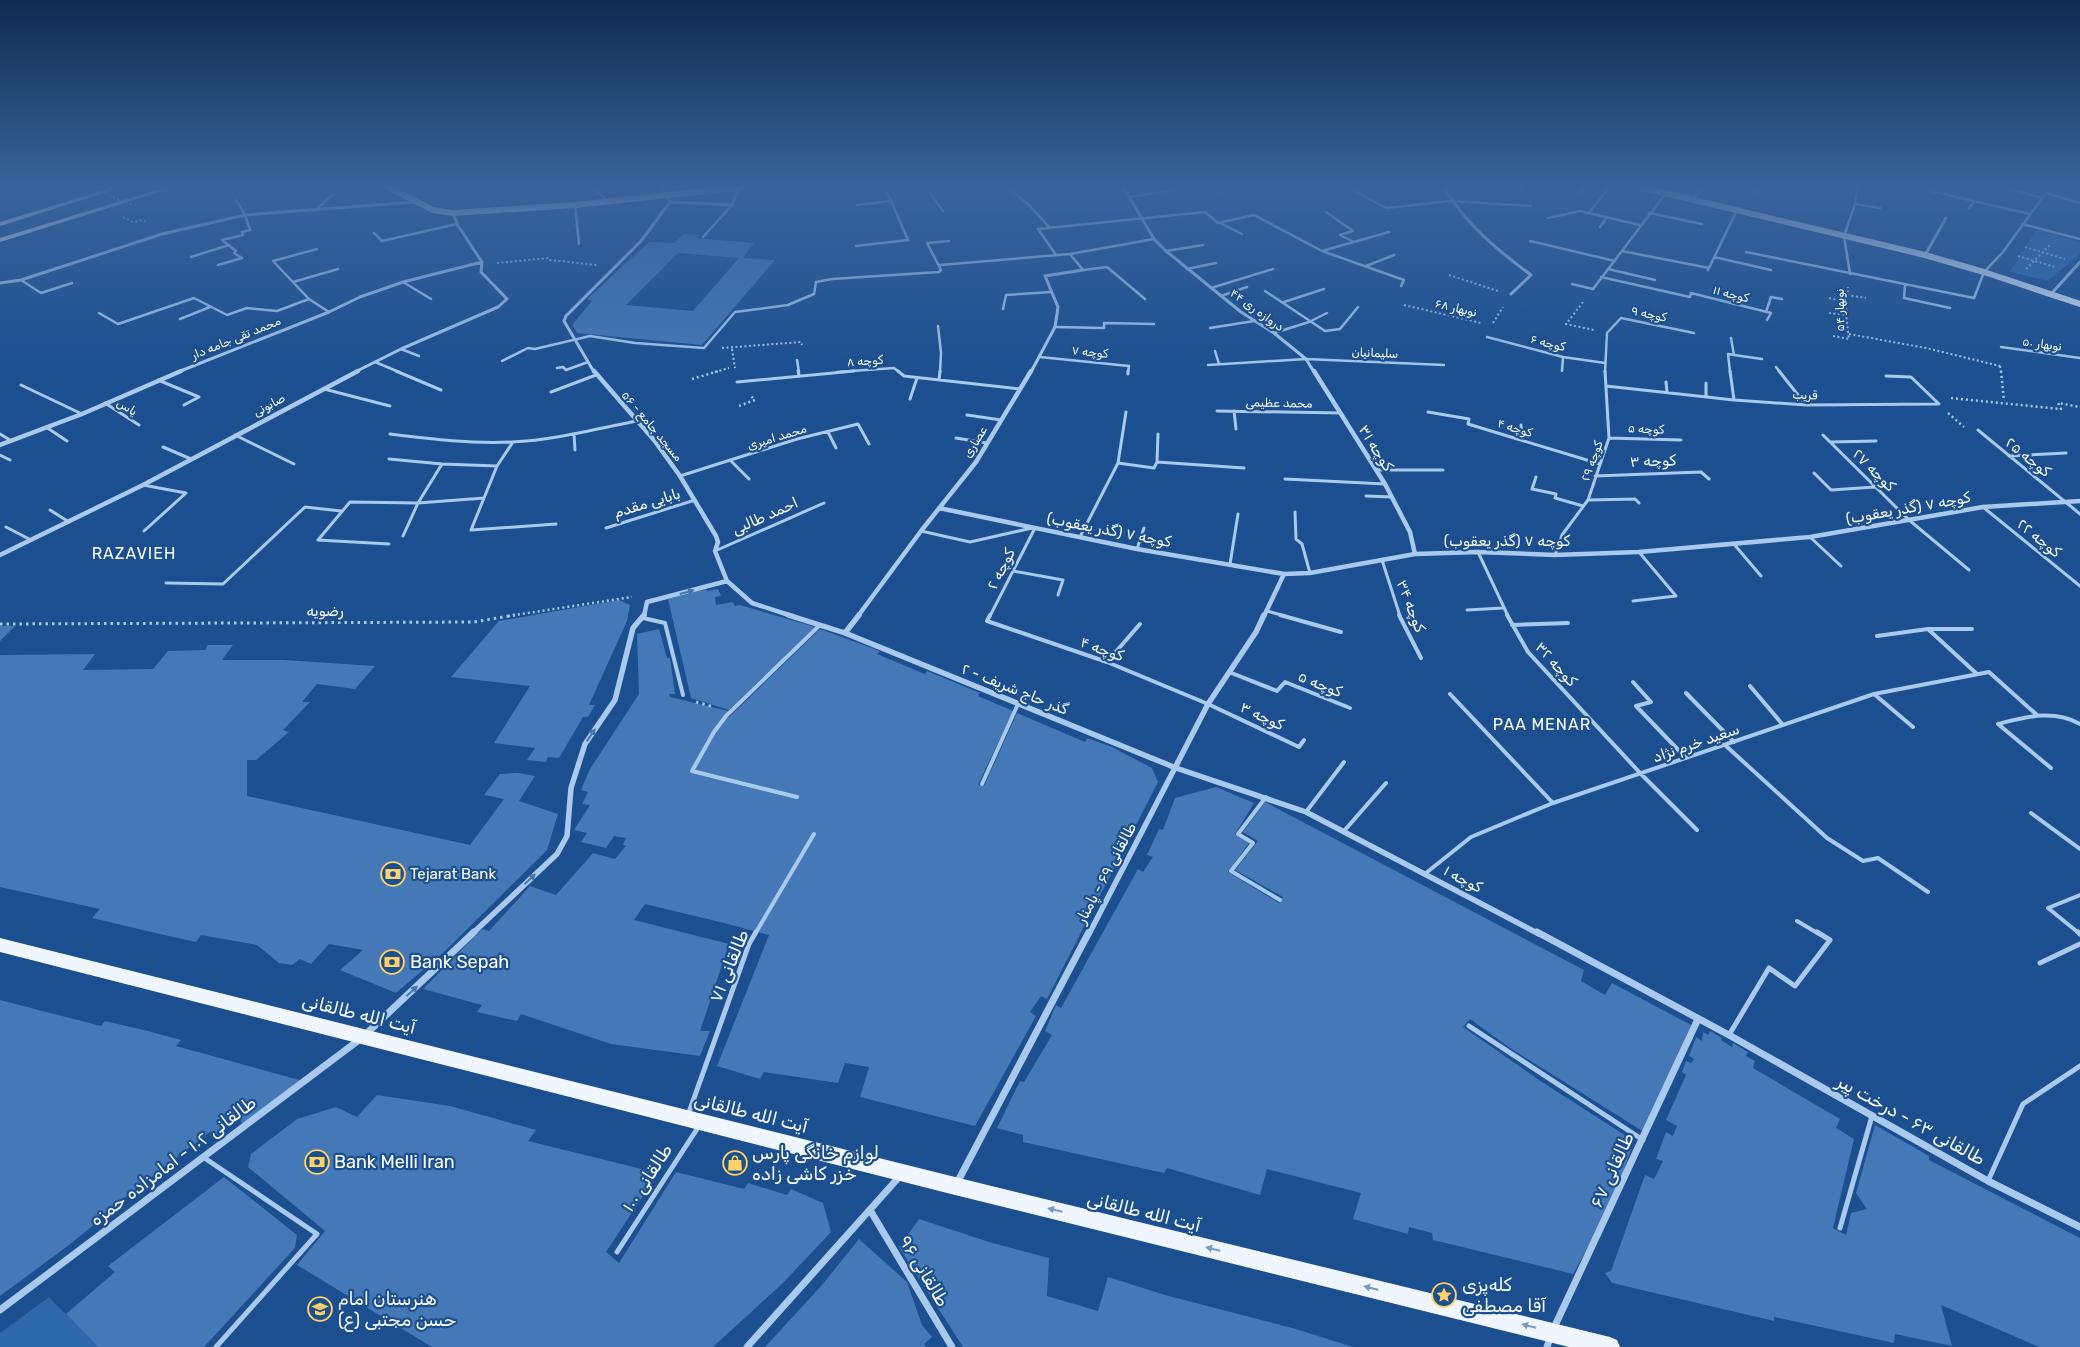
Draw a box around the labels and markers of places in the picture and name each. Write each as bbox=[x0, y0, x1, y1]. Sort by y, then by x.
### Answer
bank icon: Tejarat Bank bbox=[380, 861, 406, 887]
place label: Tejarat Bank bbox=[410, 865, 496, 883]
bank icon: Bank Sepah bbox=[379, 949, 405, 975]
place label: Bank Sepah bbox=[410, 951, 509, 973]
place label: لوازم خانگی پارس خزر کاشی زاده bbox=[752, 1142, 879, 1185]
bank icon: Bank Melli Iran bbox=[304, 1149, 330, 1175]
shop icon: لوازم خانگی پارس خزر کاشی زاده bbox=[722, 1150, 748, 1176]
place label: Bank Melli Iran bbox=[334, 1151, 455, 1173]
place label: کله‌پزی آقا مصطفی bbox=[1462, 1274, 1547, 1317]
place icon: کله‌پزی آقا مصطفی bbox=[1431, 1282, 1457, 1308]
place label: هنرستان امام حسن مجتبی (ع) bbox=[338, 1288, 456, 1332]
school or university icon: هنرستان امام حسن مجتبی (ع) bbox=[307, 1296, 333, 1322]

